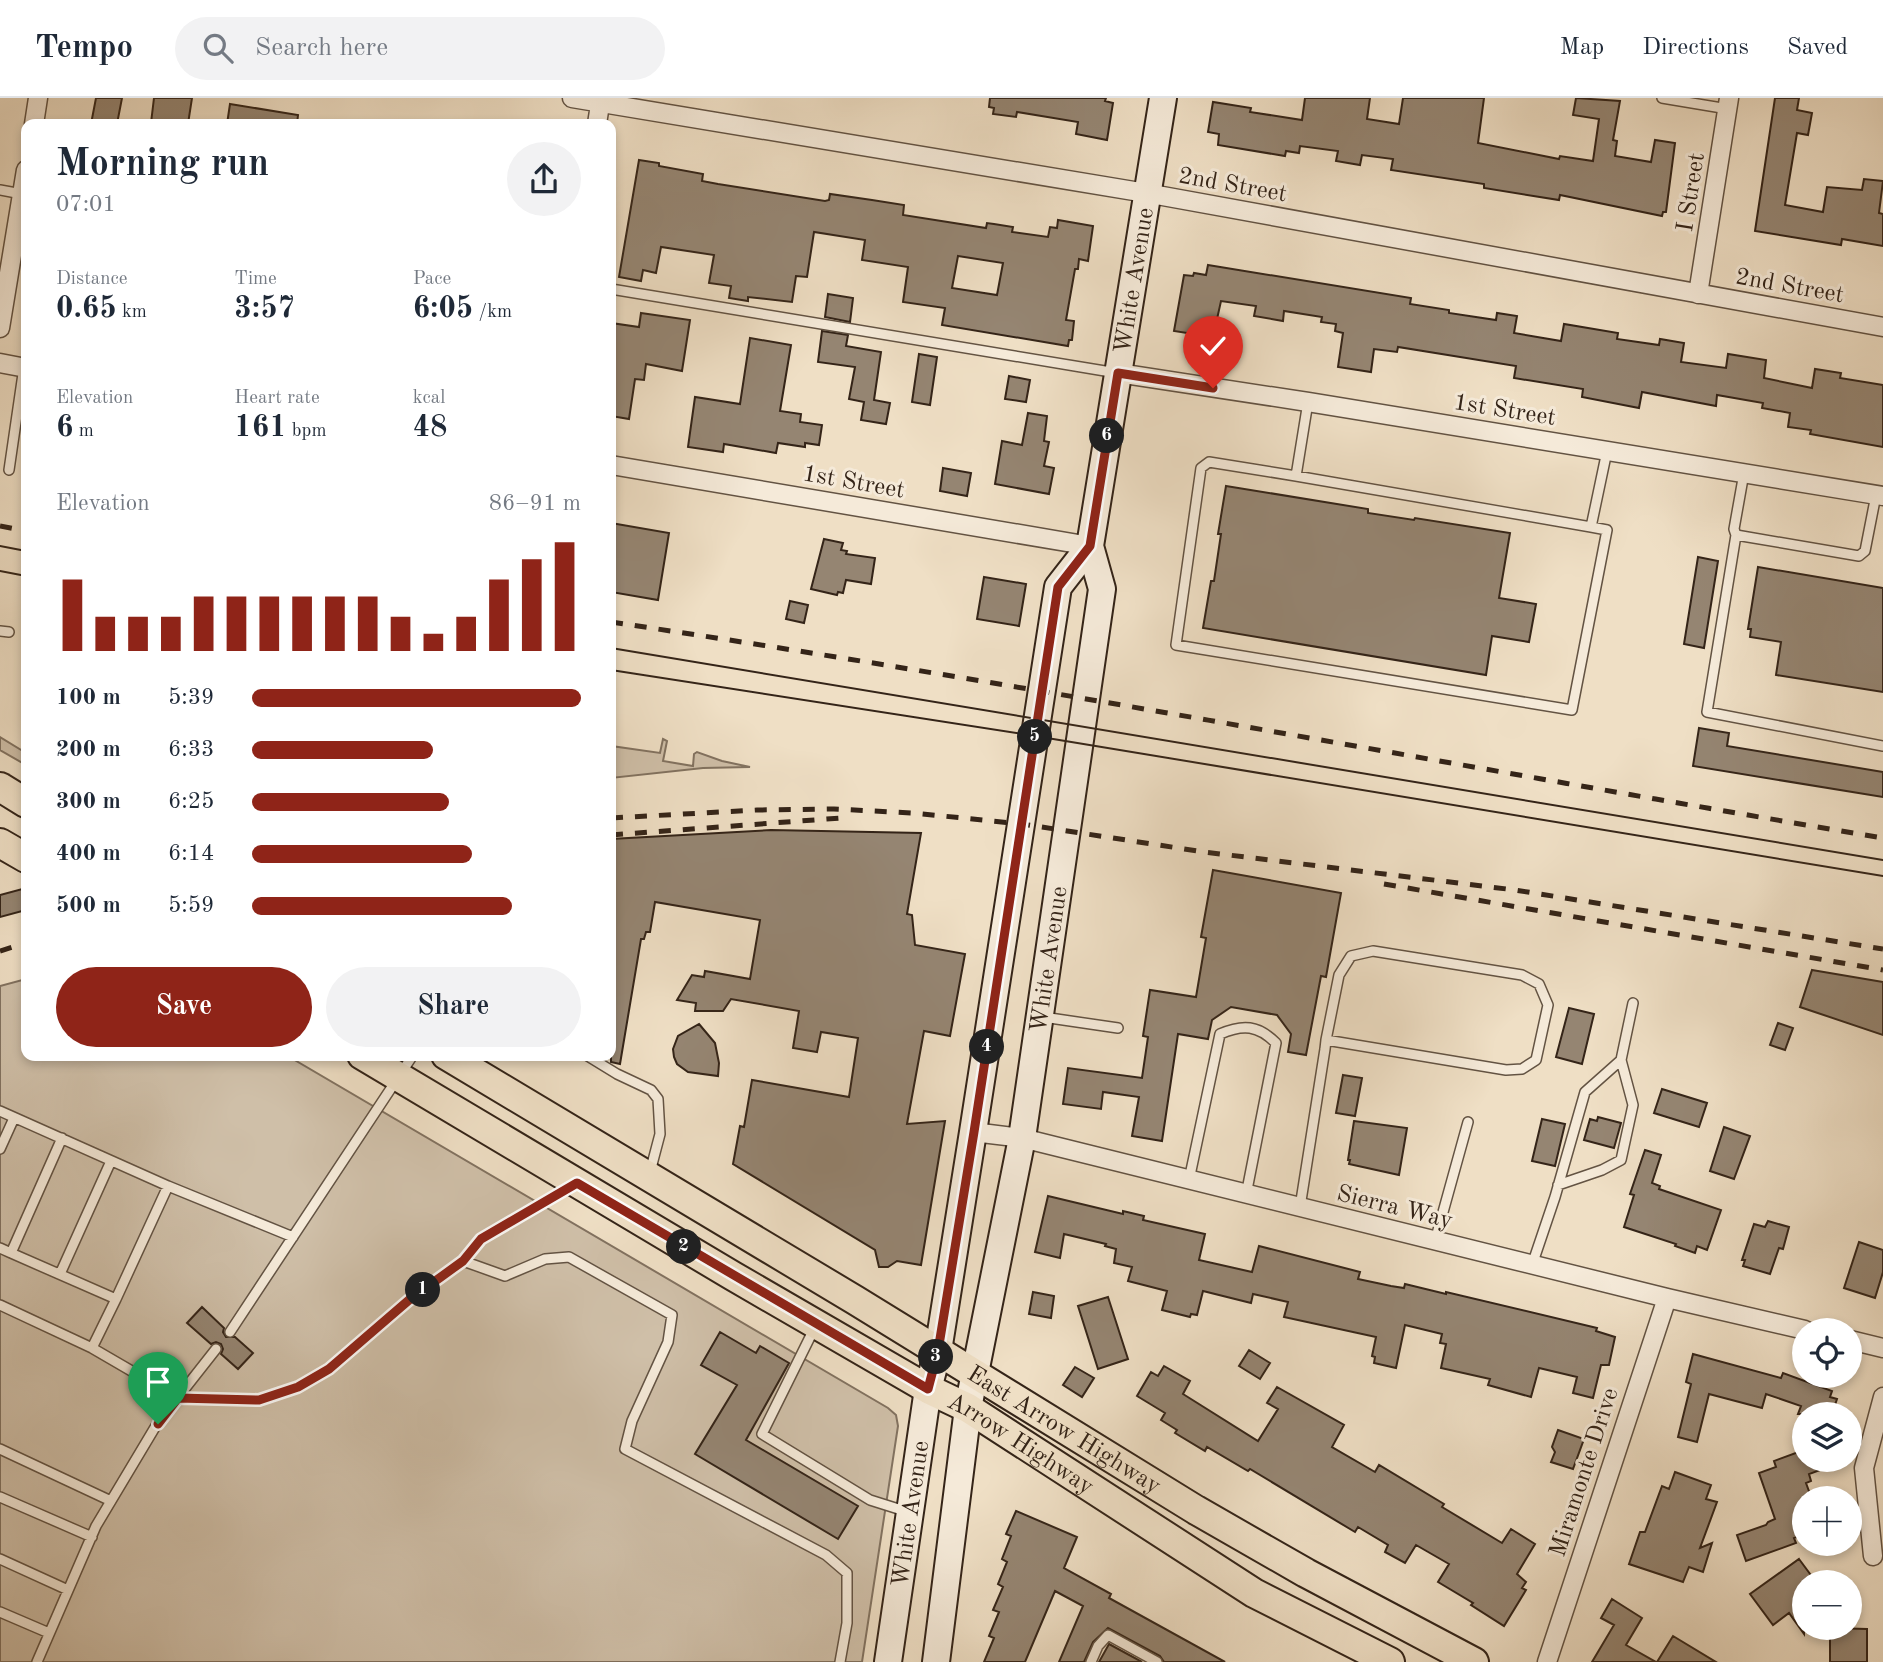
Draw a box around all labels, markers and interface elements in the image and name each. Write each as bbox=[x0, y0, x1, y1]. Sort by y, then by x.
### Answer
search box bbox=[175, 17, 665, 80]
icon: search bbox=[199, 29, 237, 67]
text: Tempo bbox=[35, 32, 133, 65]
text: Search here bbox=[255, 35, 388, 61]
text: Map bbox=[1560, 36, 1604, 60]
text: Directions bbox=[1642, 36, 1749, 60]
text: Saved bbox=[1787, 36, 1848, 60]
button: share bbox=[507, 142, 581, 216]
text: Morning run bbox=[56, 146, 269, 184]
street label: I Street bbox=[1674, 151, 1710, 234]
street label: 2nd Street bbox=[1177, 165, 1289, 207]
text: 07:01 bbox=[56, 193, 116, 216]
street label: White Avenue bbox=[1112, 206, 1159, 355]
street label: 2nd Street bbox=[1734, 266, 1846, 308]
text: Distance bbox=[56, 270, 128, 289]
text: Time bbox=[234, 270, 277, 289]
text: Pace bbox=[413, 270, 451, 289]
text: 0.65 bbox=[56, 294, 117, 324]
text: 3:57 bbox=[234, 294, 295, 324]
text: 6:05 bbox=[413, 294, 473, 324]
text: km bbox=[117, 303, 147, 322]
text: /km bbox=[473, 303, 512, 322]
pin bbox=[1183, 316, 1243, 388]
icon: check bbox=[1194, 327, 1232, 365]
text: Elevation bbox=[56, 389, 133, 408]
text: Heart rate bbox=[234, 389, 320, 408]
text: kcal bbox=[413, 389, 445, 408]
street label: 1st Street bbox=[1452, 391, 1557, 431]
text: 6 bbox=[56, 413, 73, 443]
text: 161 bbox=[234, 413, 287, 443]
text: 48 bbox=[413, 413, 447, 443]
pin: 6 bbox=[1090, 418, 1124, 454]
text: m bbox=[73, 422, 94, 441]
text: bpm bbox=[287, 422, 327, 441]
text: 6 bbox=[1101, 426, 1112, 445]
street label: 1st Street bbox=[801, 462, 906, 504]
text: Elevation bbox=[56, 492, 150, 515]
text: 86–91 m bbox=[489, 492, 581, 515]
text: 100 m bbox=[56, 686, 121, 709]
text: 5:39 bbox=[168, 686, 214, 709]
pin: 5 bbox=[1018, 720, 1052, 754]
text: 5 bbox=[1029, 727, 1040, 746]
text: 200 m bbox=[56, 738, 121, 761]
text: 6:33 bbox=[168, 738, 214, 761]
text: 300 m bbox=[56, 790, 121, 813]
text: 6:25 bbox=[168, 790, 214, 813]
text: 400 m bbox=[56, 842, 121, 865]
text: 6:14 bbox=[168, 842, 214, 865]
street label: White Avenue bbox=[1028, 885, 1073, 1034]
text: 500 m bbox=[56, 894, 121, 917]
text: 5:59 bbox=[168, 894, 214, 917]
button: Save bbox=[56, 967, 312, 1047]
button: Share bbox=[326, 967, 581, 1047]
pin: 4 bbox=[970, 1030, 1004, 1065]
text: 4 bbox=[981, 1037, 992, 1056]
street label: Sierra Way bbox=[1334, 1182, 1455, 1234]
pin: 2 bbox=[666, 1230, 702, 1264]
text: 2 bbox=[678, 1237, 689, 1256]
pin: 1 bbox=[406, 1272, 440, 1308]
text: 1 bbox=[417, 1280, 428, 1299]
map controls bbox=[1792, 1318, 1862, 1640]
button: locate bbox=[1792, 1318, 1862, 1388]
pin: 3 bbox=[918, 1340, 954, 1374]
text: 3 bbox=[930, 1347, 941, 1366]
pin bbox=[128, 1352, 188, 1424]
street label: East Arrow Highway bbox=[963, 1358, 1167, 1500]
icon: arrive bbox=[139, 1363, 177, 1401]
street label: Miramonte Drive bbox=[1546, 1385, 1624, 1560]
street label: Arrow Highway bbox=[941, 1387, 1099, 1501]
button: layers bbox=[1792, 1402, 1862, 1472]
street label: White Avenue bbox=[889, 1439, 934, 1589]
button: + bbox=[1792, 1486, 1862, 1556]
button: − bbox=[1792, 1570, 1862, 1640]

